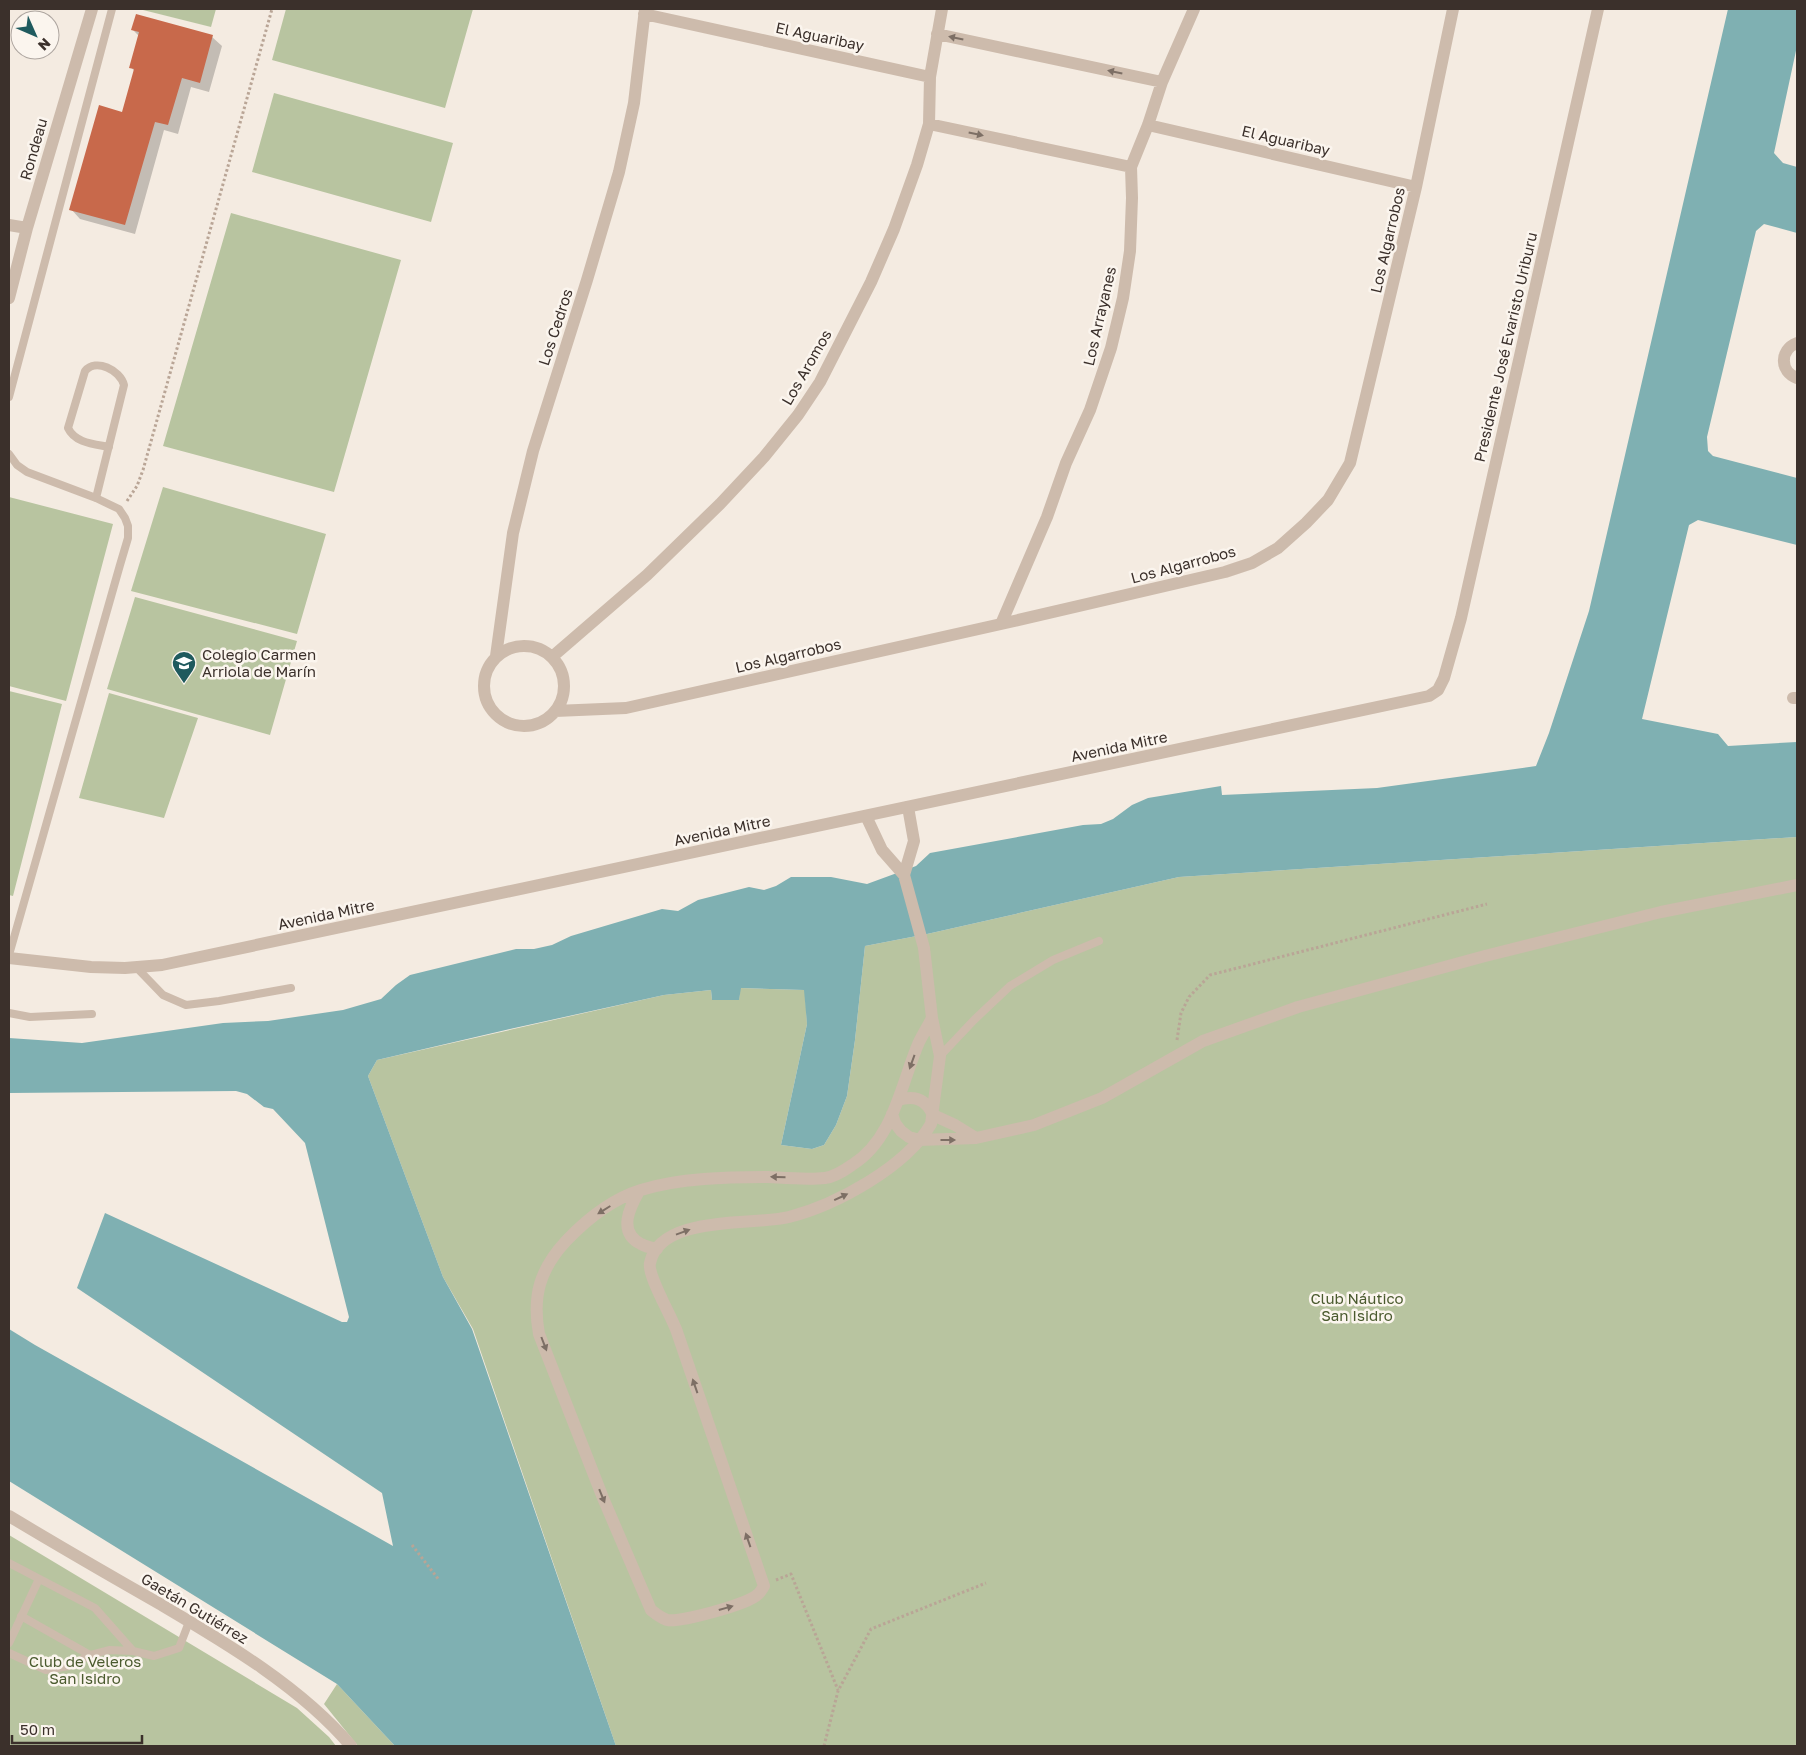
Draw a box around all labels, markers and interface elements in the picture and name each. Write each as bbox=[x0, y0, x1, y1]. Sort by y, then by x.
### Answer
north arrow bbox=[10, 10, 60, 60]
street label: El Aguaribay bbox=[774, 18, 866, 54]
one-way arrow bbox=[947, 34, 963, 42]
text: N bbox=[35, 35, 54, 54]
one-way arrow bbox=[1106, 67, 1122, 75]
street label: Rondeau bbox=[16, 116, 50, 182]
street label: El Aguaribay bbox=[1240, 121, 1332, 159]
one-way arrow bbox=[969, 131, 985, 139]
street label: Los Algarrobos bbox=[1366, 185, 1408, 295]
street label: Presidente José Evaristo Uriburu bbox=[1470, 230, 1540, 464]
street label: Los Arrayanes bbox=[1079, 265, 1119, 367]
street label: Los Cedros bbox=[534, 286, 576, 368]
street label: Los Aromos bbox=[777, 326, 835, 408]
street label: Los Algarrobos bbox=[1129, 541, 1237, 587]
street label: Los Algarrobos bbox=[733, 634, 843, 676]
place label: Colegio Carmen Arriola de Marín bbox=[202, 645, 316, 680]
school or university icon: Colegio Carmen Arriola de Marín bbox=[171, 650, 197, 684]
street label: Avenida Mitre bbox=[1069, 727, 1169, 765]
street label: Avenida Mitre bbox=[672, 811, 772, 849]
street label: Avenida Mitre bbox=[276, 895, 376, 933]
one-way arrow bbox=[908, 1055, 915, 1070]
one-way arrow bbox=[940, 1136, 956, 1144]
one-way arrow bbox=[769, 1173, 785, 1181]
one-way arrow bbox=[834, 1193, 848, 1201]
one-way arrow bbox=[597, 1205, 610, 1214]
one-way arrow bbox=[676, 1228, 691, 1235]
park label: Club Náutico San Isidro bbox=[1310, 1289, 1404, 1324]
one-way arrow bbox=[540, 1337, 548, 1352]
one-way arrow bbox=[691, 1378, 699, 1393]
one-way arrow bbox=[599, 1489, 607, 1503]
one-way arrow bbox=[744, 1532, 751, 1547]
street label: Gaetán Gutiérrez bbox=[138, 1569, 252, 1647]
one-way arrow bbox=[718, 1604, 733, 1612]
park label: Club de Veleros San Isidro bbox=[29, 1652, 141, 1687]
scale bar bbox=[12, 1712, 142, 1744]
text: 50 m bbox=[20, 1720, 55, 1738]

